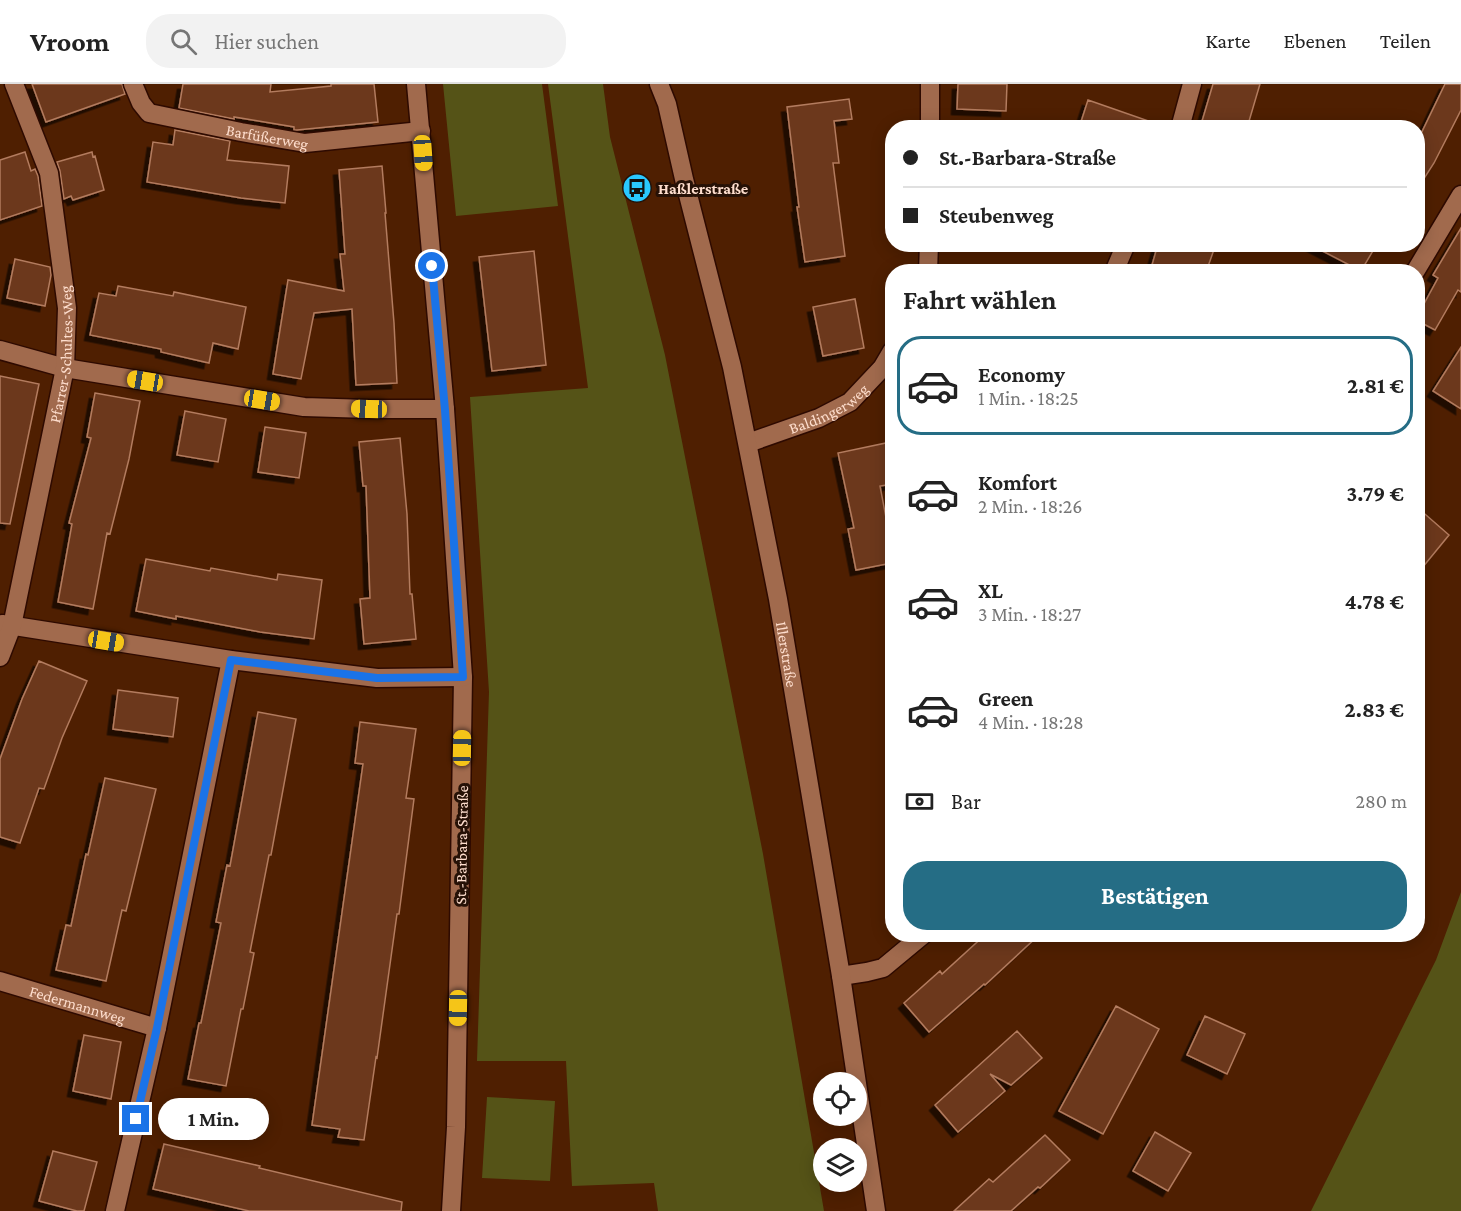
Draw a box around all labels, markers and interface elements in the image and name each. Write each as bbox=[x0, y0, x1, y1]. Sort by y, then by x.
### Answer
search box bbox=[146, 14, 566, 68]
icon: search bbox=[167, 25, 200, 58]
text: Vroom bbox=[30, 26, 110, 57]
text: Hier suchen bbox=[215, 29, 319, 54]
text: Karte bbox=[1205, 29, 1251, 53]
text: Ebenen bbox=[1284, 29, 1347, 53]
text: Teilen bbox=[1380, 29, 1431, 53]
street label: Barfüßerweg bbox=[225, 121, 310, 153]
car bbox=[413, 134, 433, 172]
text: St.-Barbara-Straße bbox=[939, 145, 1116, 170]
bus stop icon: Haßlerstraße bbox=[621, 172, 653, 204]
place label: Haßlerstraße bbox=[658, 180, 749, 197]
text: Steubenweg bbox=[939, 203, 1054, 228]
route start bbox=[418, 252, 445, 279]
street label: Pfarrer-Schultes-Weg bbox=[46, 284, 77, 424]
text: Fahrt wählen bbox=[903, 285, 1056, 315]
icon: car bbox=[906, 359, 960, 413]
text: Economy bbox=[978, 362, 1065, 387]
car bbox=[126, 369, 164, 393]
text: 2.81 € bbox=[1347, 373, 1404, 398]
street label: Baldingerweg bbox=[787, 380, 873, 437]
text: 1 Min. · 18:25 bbox=[978, 387, 1079, 409]
car bbox=[243, 388, 281, 412]
car bbox=[351, 399, 387, 419]
icon: car bbox=[906, 467, 960, 521]
text: Komfort bbox=[978, 470, 1057, 495]
text: 3.79 € bbox=[1347, 481, 1404, 506]
text: 2 Min. · 18:26 bbox=[978, 495, 1082, 517]
icon: car bbox=[906, 575, 960, 629]
text: XL bbox=[978, 578, 1003, 603]
text: 4.78 € bbox=[1345, 589, 1404, 614]
text: 3 Min. · 18:27 bbox=[978, 603, 1081, 625]
street label: Illerstraße bbox=[773, 620, 801, 688]
car bbox=[87, 629, 125, 653]
icon: car bbox=[906, 683, 960, 737]
text: Green bbox=[978, 686, 1034, 711]
text: 2.83 € bbox=[1345, 697, 1404, 722]
text: 4 Min. · 18:28 bbox=[978, 711, 1084, 733]
car bbox=[453, 730, 471, 766]
street label: St.-Barbara-Straße bbox=[452, 785, 471, 905]
icon: cash bbox=[903, 785, 936, 818]
text: Bar bbox=[951, 789, 981, 814]
text: 280 m bbox=[1356, 790, 1407, 812]
button: Bestätigen bbox=[903, 861, 1407, 930]
street label: Federmannweg bbox=[27, 982, 128, 1028]
car bbox=[449, 990, 467, 1026]
map controls bbox=[813, 1072, 867, 1192]
button: locate bbox=[813, 1072, 867, 1126]
callout: 1 Min. bbox=[157, 1098, 268, 1140]
route end bbox=[122, 1105, 149, 1132]
text: 1 Min. bbox=[188, 1108, 239, 1130]
button: layers bbox=[813, 1138, 867, 1192]

